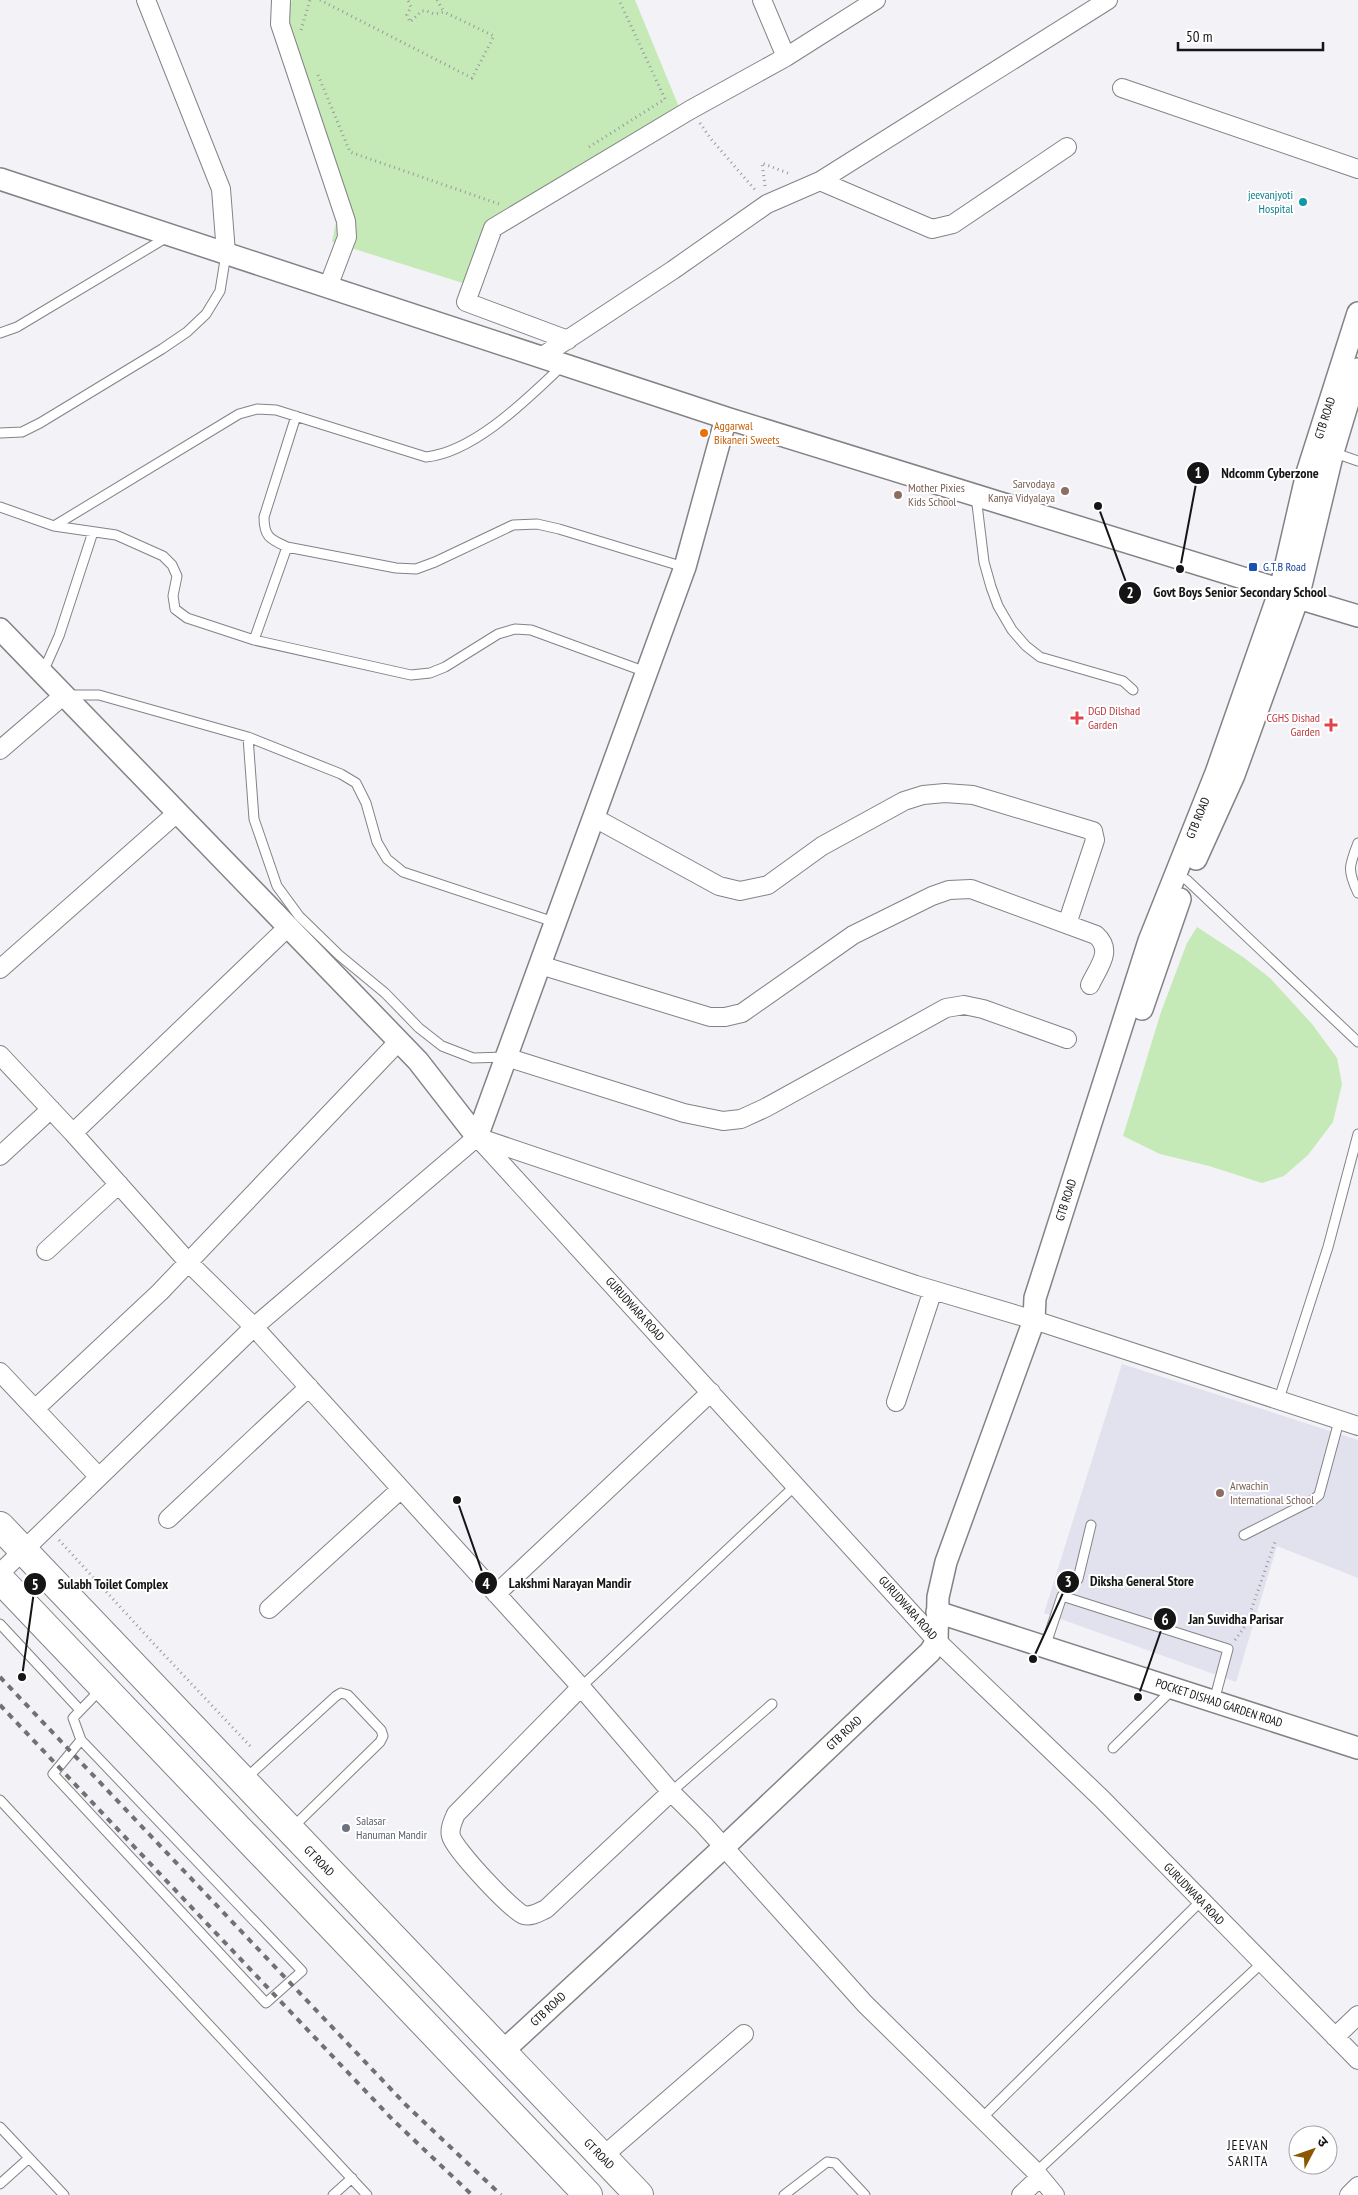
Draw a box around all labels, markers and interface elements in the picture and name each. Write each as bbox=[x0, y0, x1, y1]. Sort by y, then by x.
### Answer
scale bar bbox=[1178, 20, 1323, 52]
text: 50 m bbox=[1186, 27, 1212, 46]
place label: jeevanjyoti Hospital bbox=[1248, 187, 1293, 216]
marker: jeevanjyoti Hospital bbox=[1297, 196, 1309, 208]
street label: GTB ROAD bbox=[1311, 395, 1338, 441]
place label: Aggarwal Bikaneri Sweets bbox=[714, 418, 780, 447]
marker: Aggarwal Bikaneri Sweets bbox=[698, 427, 710, 439]
callout: Ndcomm Cyberzone bbox=[1186, 458, 1328, 487]
text: 1 bbox=[1194, 463, 1202, 482]
text: Ndcomm Cyberzone bbox=[1221, 464, 1319, 482]
place label: Sarvodaya Kanya Vidyalaya bbox=[988, 476, 1055, 505]
place label: Mother Pixies Kids School bbox=[908, 480, 965, 509]
marker: Sarvodaya Kanya Vidyalaya bbox=[1059, 485, 1071, 497]
marker: Mother Pixies Kids School bbox=[892, 489, 904, 501]
place label: G.T.B Road bbox=[1263, 559, 1306, 574]
marker: G.T.B Road bbox=[1247, 561, 1259, 573]
callout: Govt Boys Senior Secondary School bbox=[1118, 578, 1336, 607]
text: 2 bbox=[1126, 583, 1134, 602]
text: Govt Boys Senior Secondary School bbox=[1153, 583, 1327, 601]
place label: DGD Dilshad Garden bbox=[1088, 703, 1140, 732]
place label: CGHS Dishad Garden bbox=[1267, 710, 1320, 739]
marker: DGD Dilshad Garden bbox=[1070, 711, 1084, 725]
marker: CGHS Dishad Garden bbox=[1324, 718, 1338, 732]
street label: GTB ROAD bbox=[1182, 795, 1213, 841]
street label: GTB ROAD bbox=[1052, 1177, 1079, 1223]
street label: GURUDWARA ROAD bbox=[603, 1274, 668, 1344]
place label: Arwachin International School bbox=[1230, 1478, 1314, 1507]
marker: Arwachin International School bbox=[1214, 1487, 1226, 1499]
callout: Diksha General Store bbox=[1055, 1567, 1204, 1596]
callout: Lakshmi Narayan Mandir bbox=[474, 1569, 641, 1598]
callout: Sulabh Toilet Complex bbox=[23, 1570, 178, 1599]
text: 3 bbox=[1064, 1572, 1072, 1591]
text: Diksha General Store bbox=[1090, 1572, 1194, 1590]
street label: GURUDWARA ROAD bbox=[876, 1573, 941, 1643]
text: 4 bbox=[482, 1574, 490, 1593]
text: Lakshmi Narayan Mandir bbox=[509, 1574, 632, 1592]
text: 5 bbox=[31, 1575, 39, 1594]
text: Sulabh Toilet Complex bbox=[58, 1575, 169, 1593]
callout: Jan Suvidha Parisar bbox=[1153, 1605, 1293, 1634]
text: 6 bbox=[1161, 1610, 1169, 1629]
text: Jan Suvidha Parisar bbox=[1187, 1610, 1285, 1628]
street label: POCKET DISHAD GARDEN ROAD bbox=[1154, 1675, 1285, 1730]
street label: GTB ROAD bbox=[823, 1712, 865, 1753]
place label: Salasar Hanuman Mandir bbox=[356, 1813, 428, 1842]
marker: Salasar Hanuman Mandir bbox=[340, 1822, 352, 1834]
street label: GT ROAD bbox=[301, 1842, 338, 1879]
street label: GURUDWARA ROAD bbox=[1161, 1859, 1228, 1928]
street label: GTB ROAD bbox=[527, 1988, 569, 2029]
north arrow bbox=[1288, 2125, 1338, 2175]
text: उ bbox=[1313, 2132, 1333, 2151]
street label: GT ROAD bbox=[581, 2135, 618, 2172]
district label: JEEVAN SARITA bbox=[1226, 2136, 1269, 2170]

